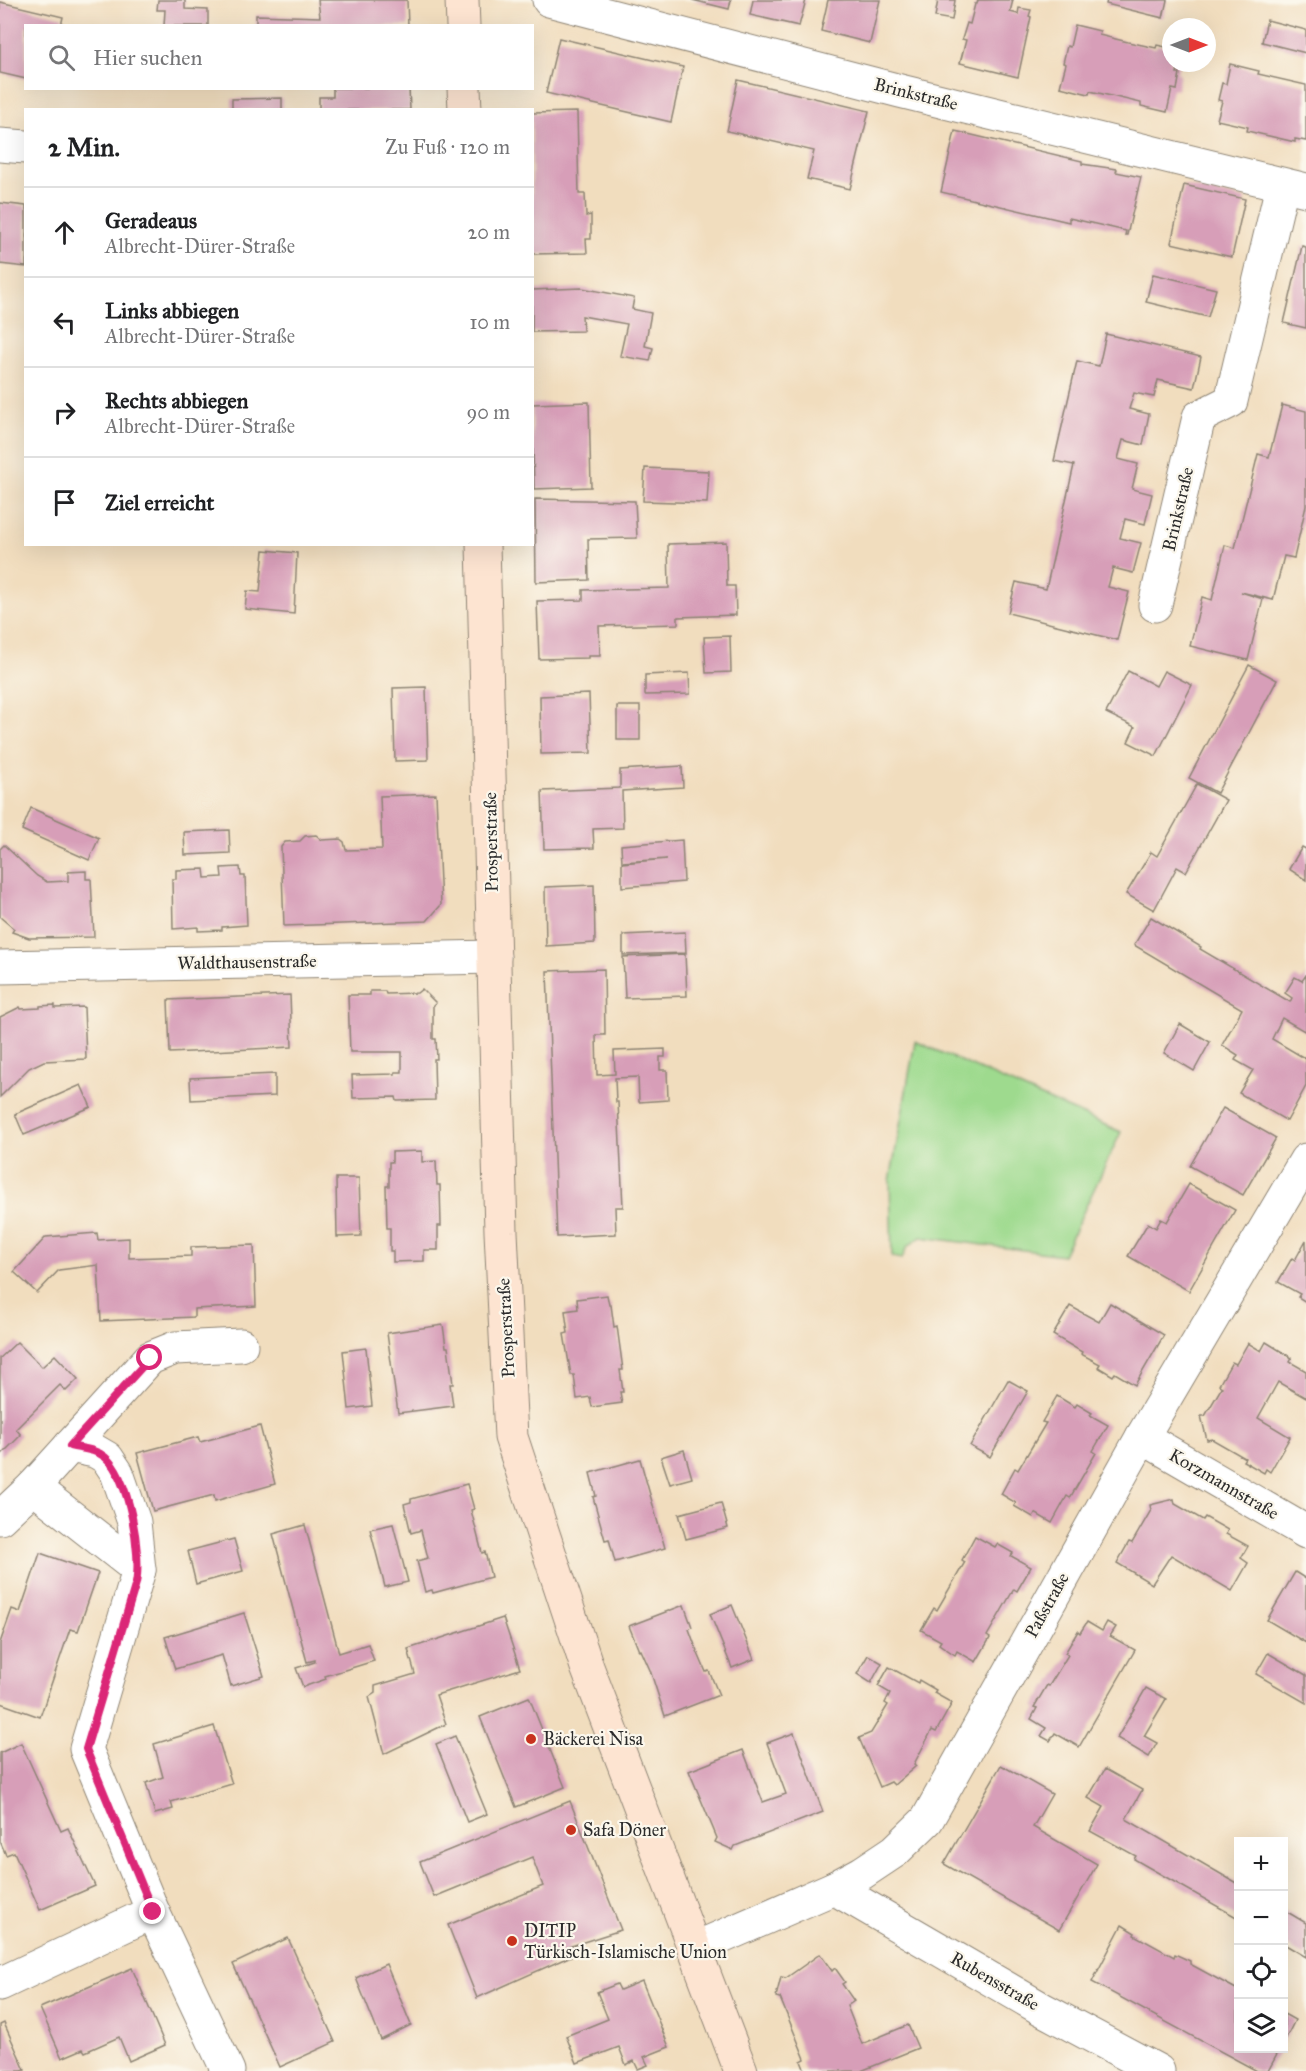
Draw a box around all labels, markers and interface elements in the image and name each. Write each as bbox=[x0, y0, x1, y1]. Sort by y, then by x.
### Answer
north arrow bbox=[1162, 18, 1216, 72]
search box bbox=[24, 24, 534, 90]
icon: search bbox=[45, 41, 78, 74]
text: Hier suchen bbox=[93, 44, 202, 71]
street label: Brinkstraße bbox=[872, 73, 960, 115]
text: 2 Min. bbox=[48, 131, 120, 163]
text: Zu Fuß · 120 m bbox=[385, 135, 510, 159]
text: Geradeaus bbox=[105, 207, 197, 234]
icon: ahead bbox=[48, 216, 81, 249]
text: 20 m bbox=[467, 220, 510, 244]
text: Albrecht-Dürer-Straße bbox=[105, 234, 295, 258]
text: Links abbiegen bbox=[105, 297, 239, 324]
icon: left bbox=[48, 306, 81, 339]
text: 10 m bbox=[469, 310, 510, 334]
text: Albrecht-Dürer-Straße bbox=[105, 324, 295, 348]
text: Rechts abbiegen bbox=[105, 387, 248, 414]
icon: right bbox=[48, 396, 81, 429]
text: 90 m bbox=[467, 400, 510, 424]
text: Albrecht-Dürer-Straße bbox=[105, 414, 295, 438]
street label: Brinkstraße bbox=[1158, 465, 1198, 553]
icon: arrive bbox=[48, 486, 81, 519]
text: Ziel erreicht bbox=[105, 489, 214, 516]
street label: Prosperstraße bbox=[479, 792, 503, 892]
street label: Waldthausenstraße bbox=[177, 950, 317, 974]
street label: Prosperstraße bbox=[492, 1277, 520, 1379]
route start bbox=[136, 1344, 162, 1370]
street label: Korzmannstraße bbox=[1165, 1444, 1283, 1524]
street label: Paßstraße bbox=[1020, 1569, 1074, 1641]
place label: Bäckerei Nisa bbox=[543, 1728, 643, 1750]
marker: Bäckerei Nisa bbox=[524, 1732, 538, 1746]
place label: Safa Döner bbox=[583, 1819, 666, 1841]
marker: Safa Döner bbox=[564, 1823, 578, 1837]
map controls bbox=[1234, 1837, 1288, 2053]
button: + bbox=[1234, 1837, 1288, 1891]
button: − bbox=[1234, 1891, 1288, 1945]
route end bbox=[139, 1898, 165, 1924]
place label: DITIP Türkisch-Islamische Union bbox=[524, 1920, 727, 1963]
marker: DITIP Türkisch-Islamische Union bbox=[505, 1934, 519, 1948]
button: locate bbox=[1234, 1945, 1288, 1999]
street label: Rubensstraße bbox=[947, 1947, 1043, 2015]
button: layers bbox=[1234, 1999, 1288, 2053]

